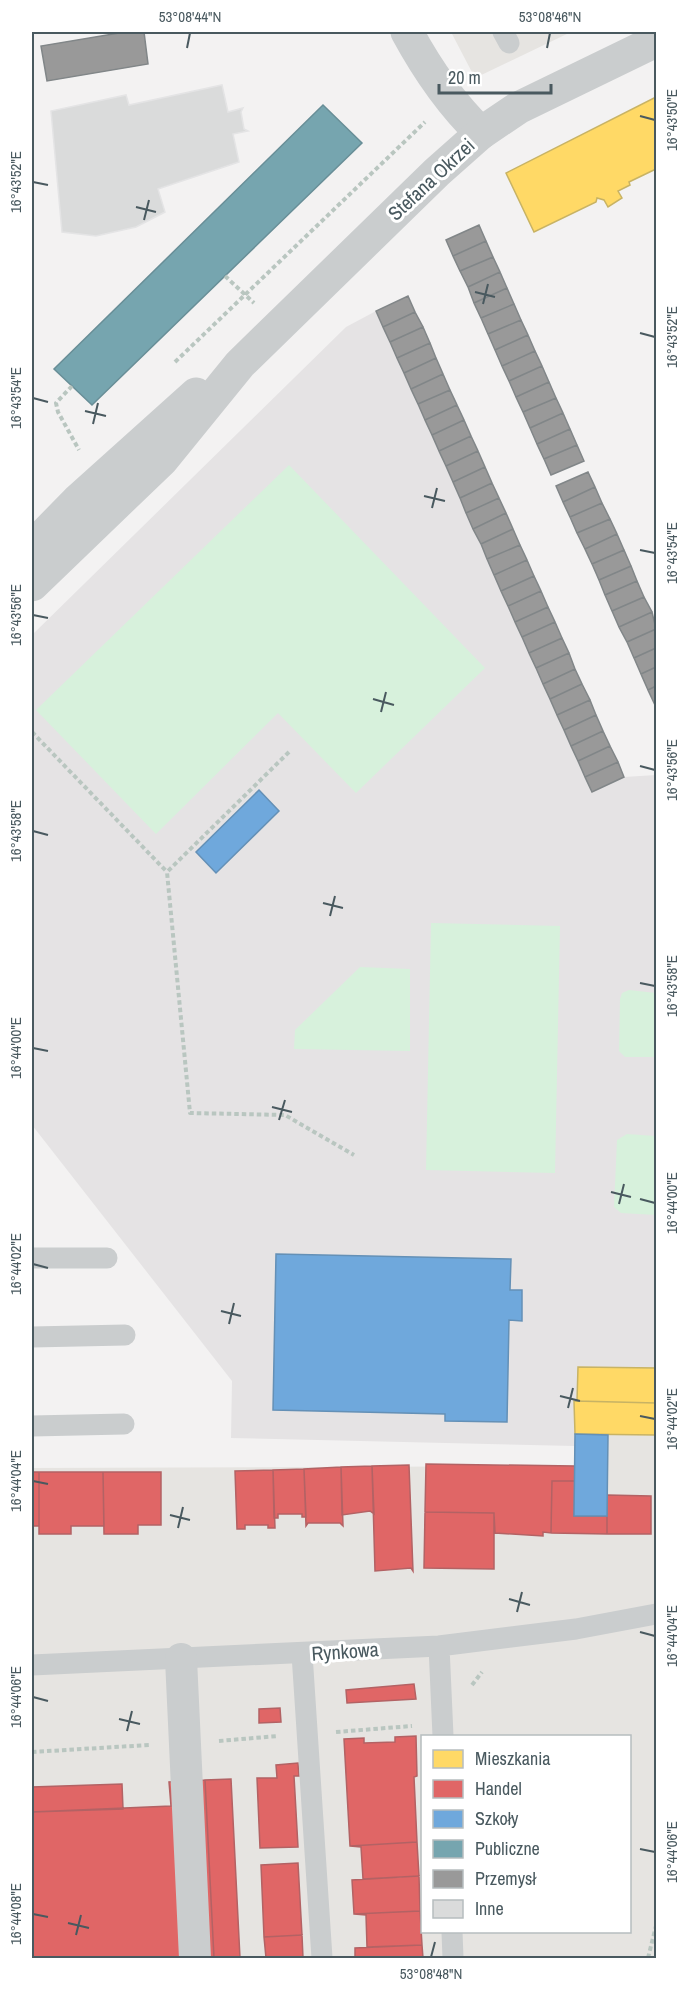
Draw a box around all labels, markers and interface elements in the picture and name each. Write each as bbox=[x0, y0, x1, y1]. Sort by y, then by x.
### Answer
text: 53°08'44"N bbox=[159, 6, 221, 27]
text: 53°08'46"N bbox=[519, 6, 581, 27]
scale bar bbox=[439, 57, 552, 95]
text: 20 m bbox=[448, 65, 481, 90]
text: 16°43'50"E bbox=[661, 89, 682, 151]
street label: Stefana Okrzei bbox=[382, 132, 480, 226]
text: 16°43'52"E bbox=[5, 151, 26, 213]
text: 16°43'52"E bbox=[661, 306, 682, 368]
text: 16°43'54"E bbox=[5, 367, 26, 429]
text: 16°43'54"E bbox=[661, 522, 682, 584]
text: 16°43'56"E bbox=[5, 584, 26, 646]
text: 16°43'56"E bbox=[661, 739, 682, 801]
text: 16°43'58"E bbox=[5, 800, 26, 862]
text: 16°43'58"E bbox=[661, 955, 682, 1017]
text: 16°44'00"E bbox=[5, 1017, 26, 1079]
text: 16°44'00"E bbox=[661, 1172, 682, 1234]
text: 16°44'02"E bbox=[5, 1233, 26, 1295]
text: 16°44'02"E bbox=[661, 1388, 682, 1450]
text: 16°44'04"E bbox=[5, 1450, 26, 1512]
text: 16°44'04"E bbox=[661, 1605, 682, 1667]
street label: Rynkowa bbox=[310, 1635, 380, 1667]
text: 16°44'06"E bbox=[5, 1666, 26, 1728]
legend bbox=[421, 1735, 631, 1933]
text: Mieszkania bbox=[475, 1746, 550, 1771]
text: Handel bbox=[475, 1776, 522, 1801]
text: Szkoły bbox=[475, 1806, 519, 1831]
text: 16°44'06"E bbox=[661, 1821, 682, 1883]
text: Publiczne bbox=[475, 1836, 540, 1861]
text: Przemysł bbox=[475, 1866, 536, 1891]
text: 16°44'08"E bbox=[5, 1883, 26, 1945]
text: Inne bbox=[475, 1896, 504, 1921]
text: 53°08'48"N bbox=[400, 1963, 462, 1984]

